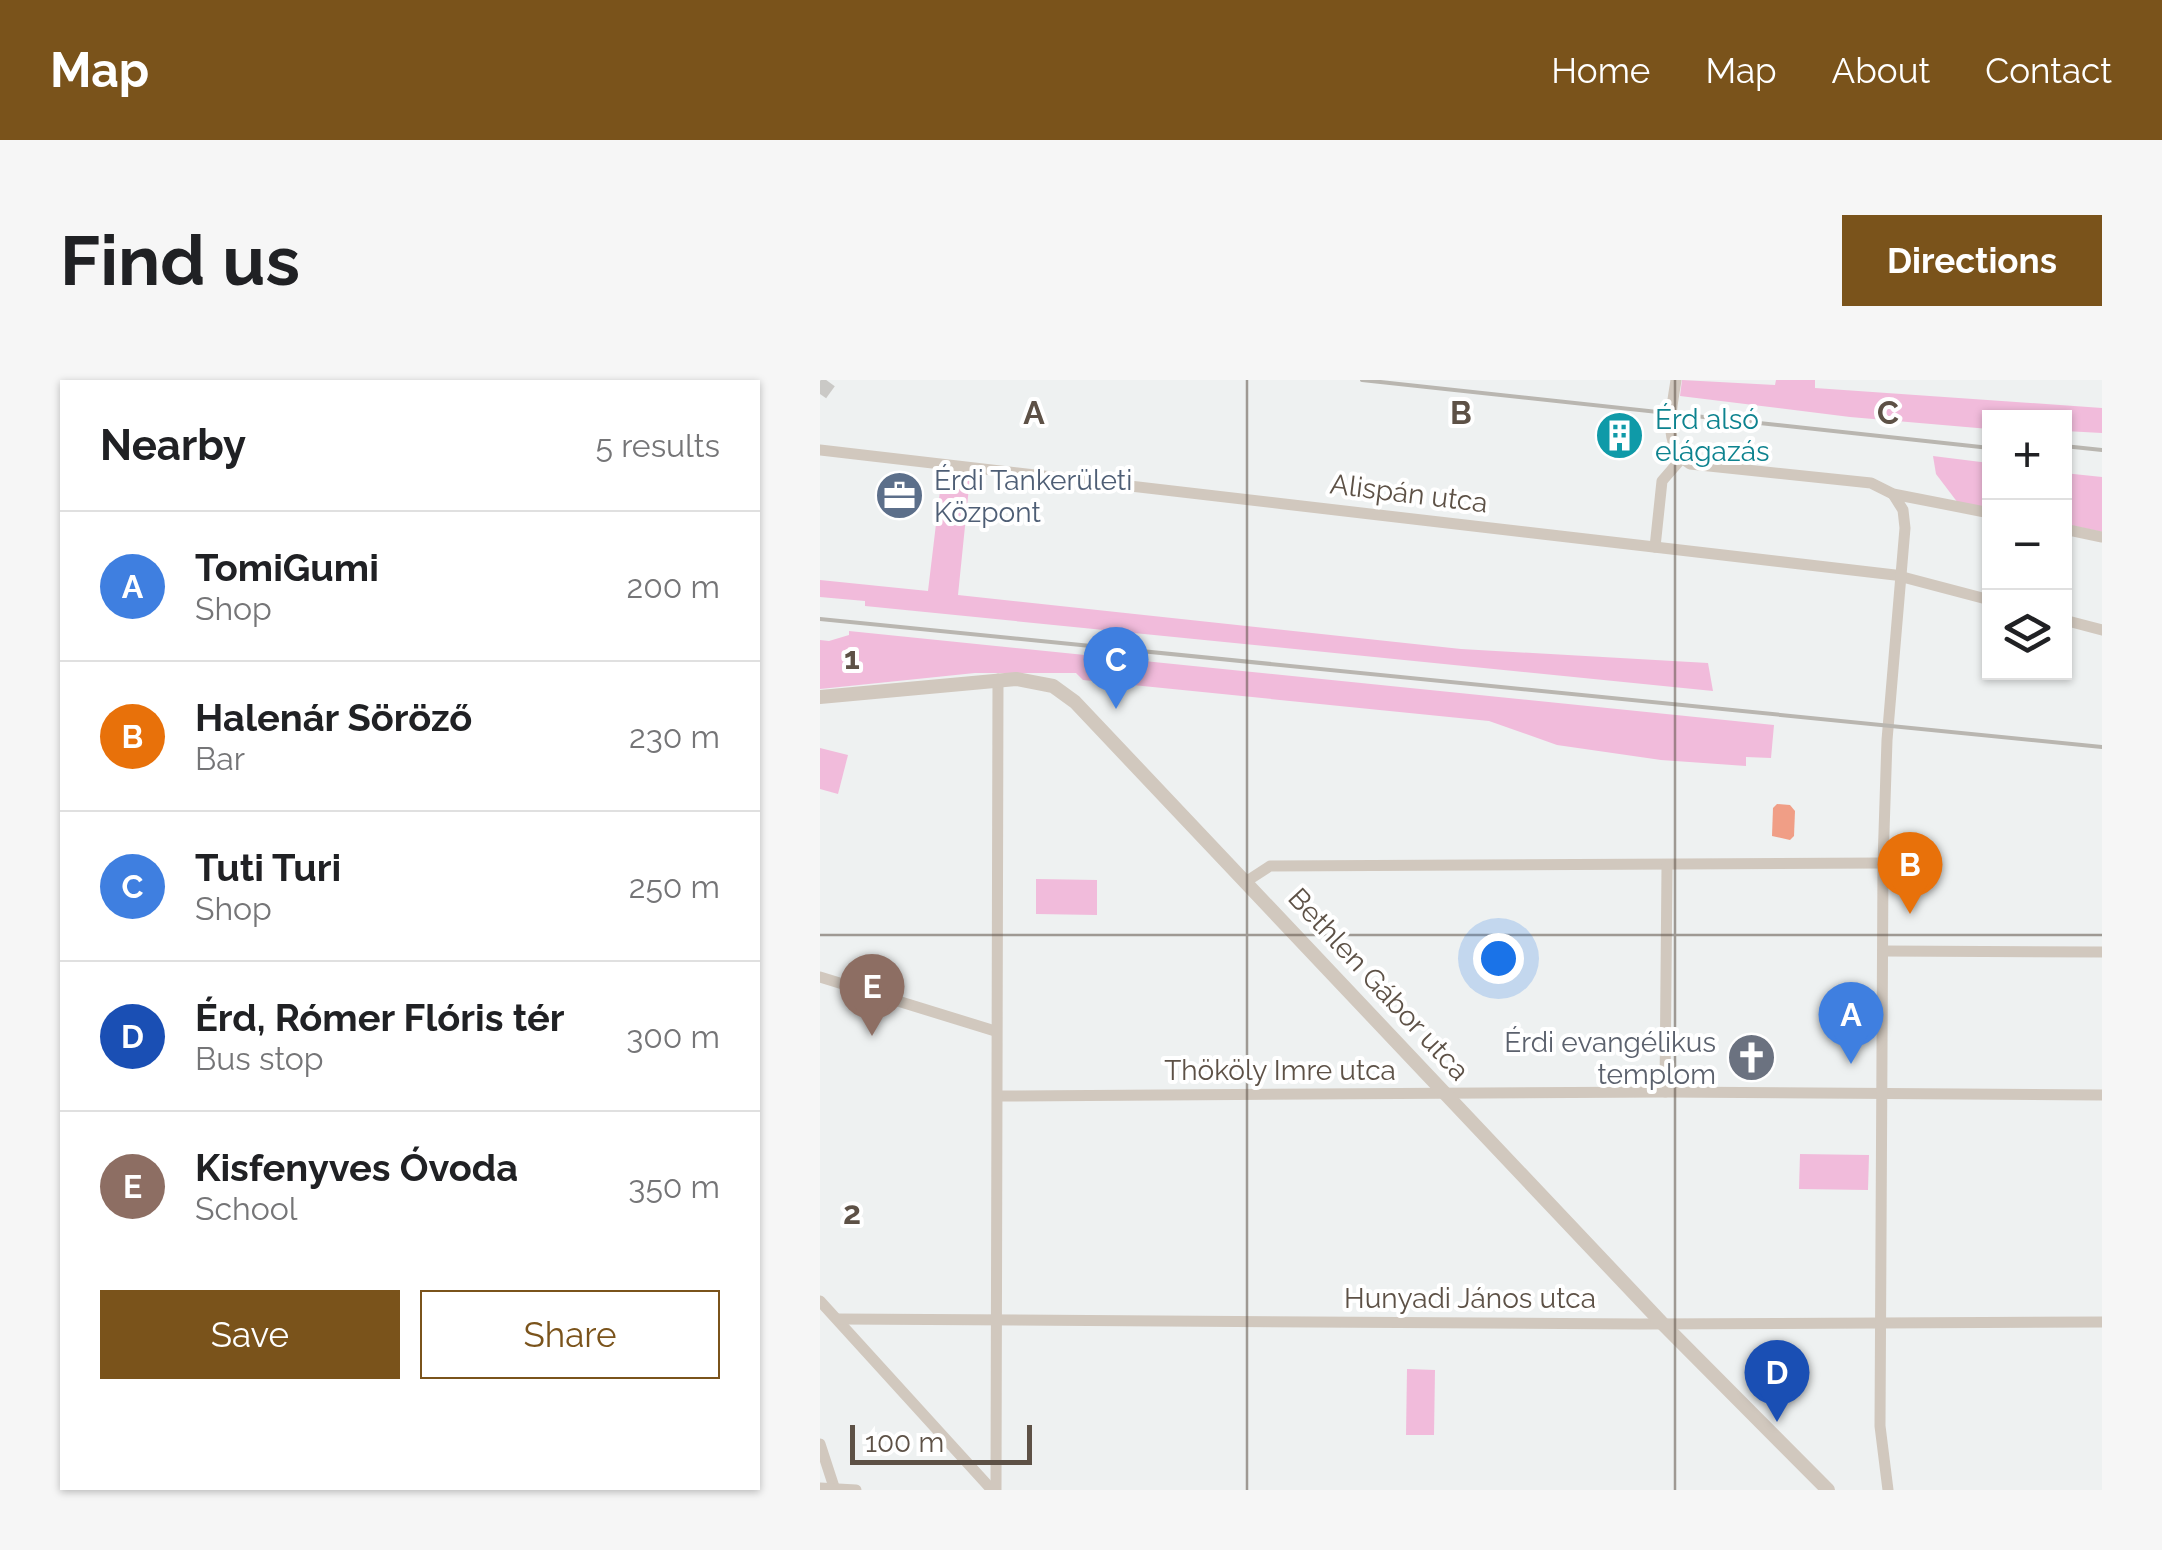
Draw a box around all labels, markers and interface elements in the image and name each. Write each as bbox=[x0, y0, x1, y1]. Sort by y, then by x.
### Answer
text: Map bbox=[50, 42, 149, 98]
text: Home bbox=[1551, 50, 1650, 91]
text: Map bbox=[1705, 50, 1777, 91]
text: About bbox=[1832, 50, 1930, 91]
text: Contact bbox=[1985, 50, 2112, 91]
button: Directions bbox=[1842, 215, 2102, 306]
text: Find us bbox=[60, 219, 300, 301]
text: A bbox=[1023, 394, 1045, 431]
text: B bbox=[1450, 394, 1472, 431]
text: C bbox=[1877, 394, 1899, 431]
place label: Érd alsó elágazás bbox=[1655, 403, 1769, 468]
building icon: Érd alsó elágazás bbox=[1594, 409, 1646, 461]
map controls bbox=[1982, 410, 2072, 680]
button: + bbox=[1982, 410, 2072, 500]
text: Nearby bbox=[100, 421, 246, 470]
text: 5 results bbox=[596, 427, 720, 464]
place label: Érdi Tankerületi Központ bbox=[934, 464, 1132, 529]
street label: Alispán utca bbox=[1328, 467, 1490, 520]
office icon: Érdi Tankerületi Központ bbox=[873, 470, 925, 522]
button: − bbox=[1982, 500, 2072, 590]
text: TomiGumi bbox=[195, 545, 379, 590]
text: A bbox=[122, 568, 143, 605]
text: 200 m bbox=[627, 568, 720, 605]
text: Shop bbox=[195, 590, 272, 627]
button: layers bbox=[1982, 590, 2072, 680]
pin: C bbox=[1084, 626, 1148, 709]
text: 1 bbox=[844, 639, 860, 676]
text: Halenár Söröző bbox=[195, 695, 472, 740]
text: B bbox=[122, 718, 143, 755]
text: 230 m bbox=[629, 718, 720, 755]
text: Bar bbox=[195, 740, 245, 777]
pin: B bbox=[1878, 832, 1942, 914]
text: Tuti Turi bbox=[195, 845, 341, 890]
text: C bbox=[122, 868, 143, 905]
text: 250 m bbox=[629, 868, 720, 905]
street label: Bethlen Gábor utca bbox=[1281, 882, 1476, 1087]
text: Shop bbox=[195, 890, 272, 927]
your location bbox=[1473, 933, 1524, 984]
pin: E bbox=[840, 954, 904, 1036]
pin: A bbox=[1818, 982, 1884, 1064]
text: Érd, Rómer Flóris tér bbox=[195, 995, 564, 1040]
text: D bbox=[121, 1018, 144, 1055]
text: 300 m bbox=[626, 1018, 720, 1055]
place label: Érdi evangélikus templom bbox=[1504, 1026, 1716, 1091]
church icon: Érdi evangélikus templom bbox=[1725, 1032, 1777, 1084]
text: Bus stop bbox=[195, 1040, 324, 1077]
street label: Thököly Imre utca bbox=[1164, 1054, 1396, 1087]
text: Kisfenyves Óvoda bbox=[195, 1145, 518, 1190]
text: E bbox=[123, 1168, 142, 1205]
text: 350 m bbox=[628, 1168, 720, 1205]
text: School bbox=[195, 1190, 297, 1227]
text: 2 bbox=[843, 1194, 861, 1231]
street label: Hunyadi János utca bbox=[1344, 1282, 1596, 1315]
button: Save bbox=[100, 1290, 400, 1379]
button: Share bbox=[420, 1290, 720, 1379]
pin: D bbox=[1744, 1340, 1810, 1422]
scale bar bbox=[850, 1420, 1032, 1464]
text: 100 m bbox=[865, 1426, 944, 1459]

